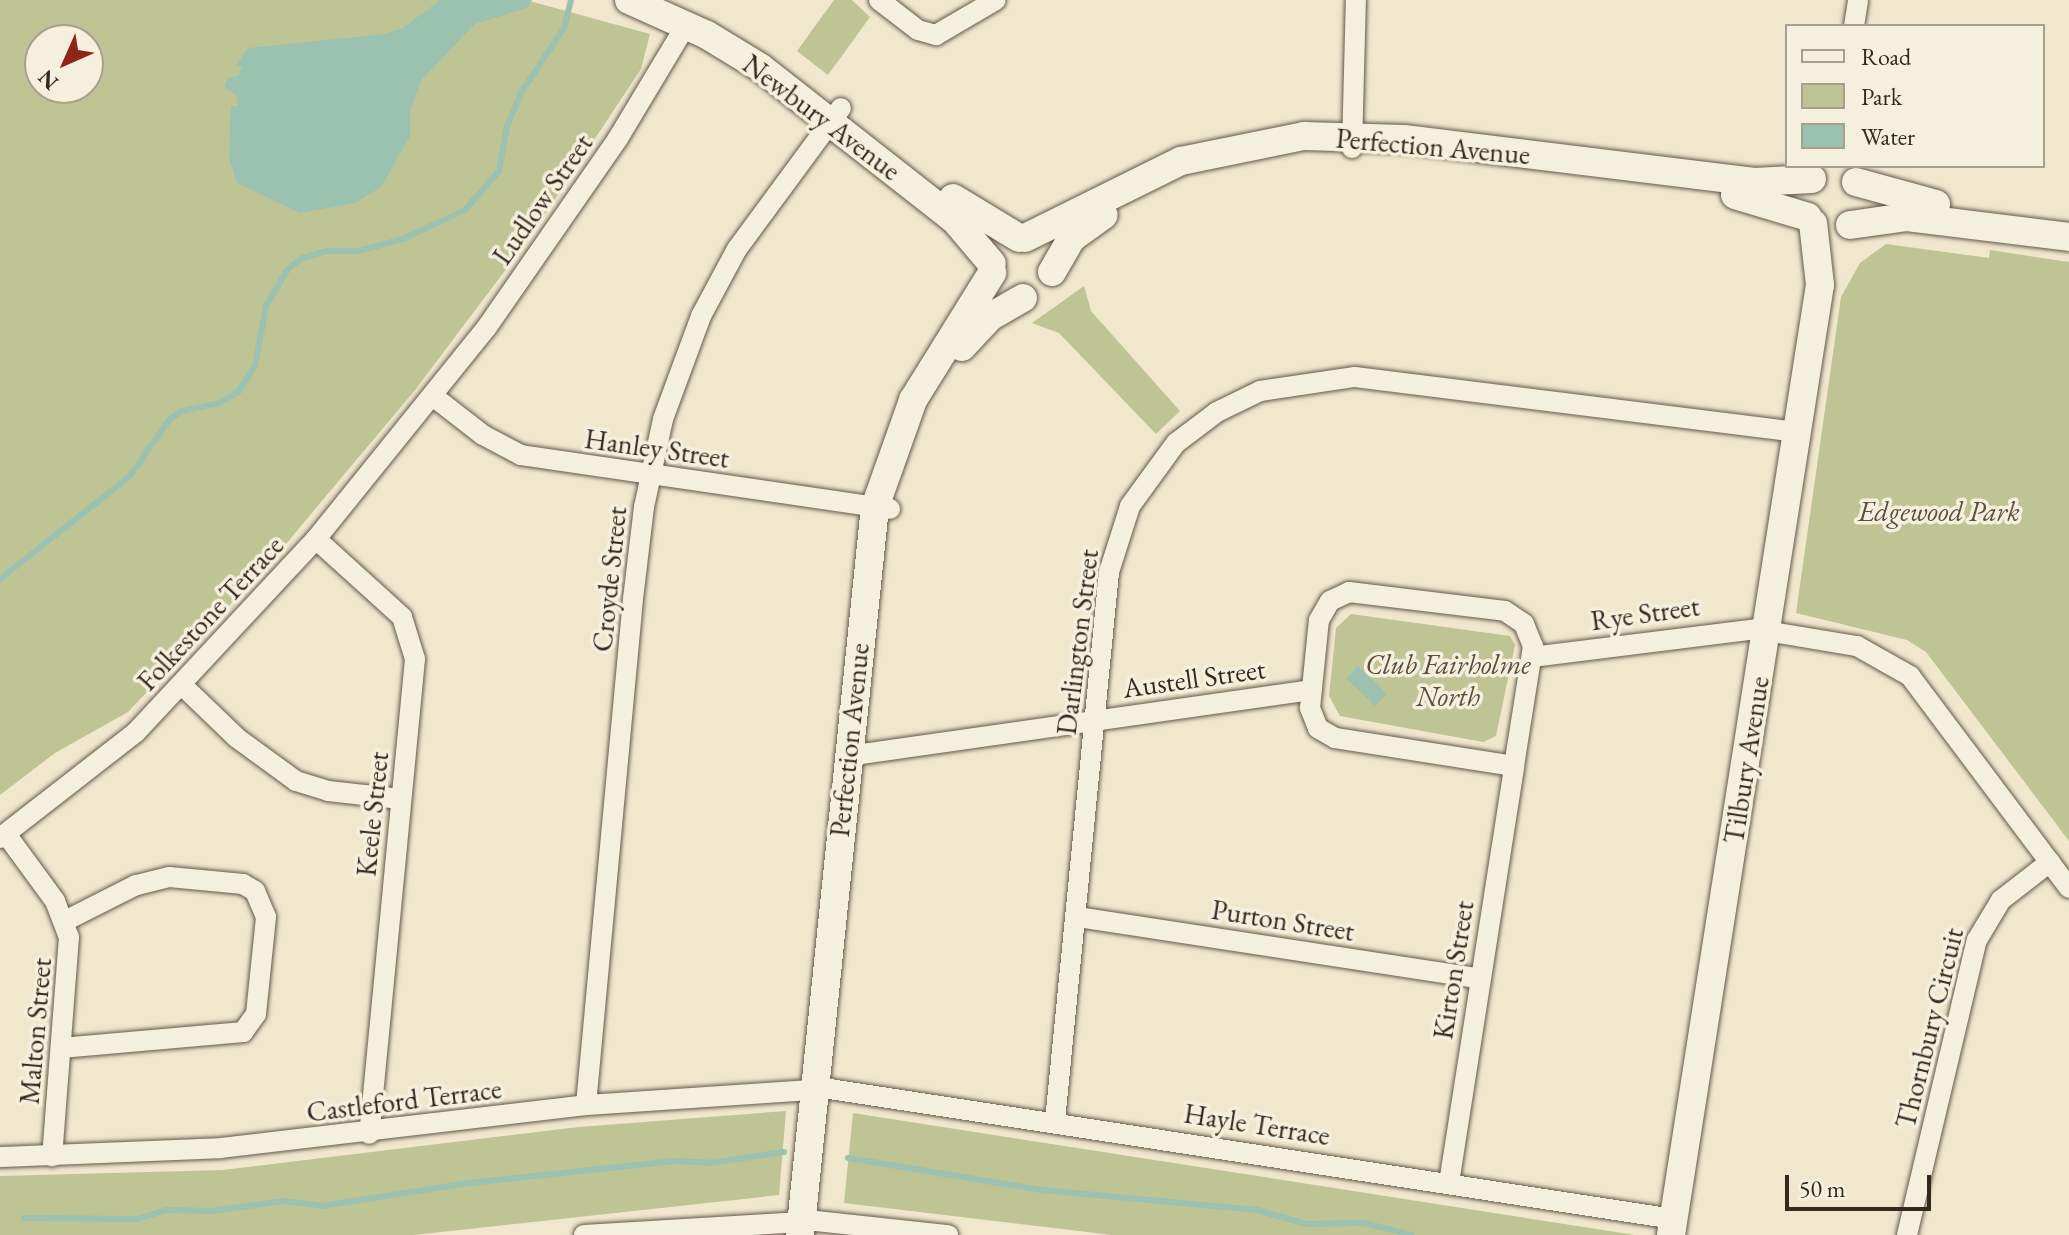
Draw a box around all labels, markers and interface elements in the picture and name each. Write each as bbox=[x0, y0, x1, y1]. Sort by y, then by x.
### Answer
north arrow bbox=[24, 24, 104, 104]
legend bbox=[1785, 24, 2045, 168]
text: Road bbox=[1861, 41, 1911, 72]
street label: Newbury Avenue bbox=[736, 47, 908, 187]
text: N bbox=[32, 63, 65, 96]
text: Park bbox=[1861, 81, 1902, 112]
street label: Perfection Avenue bbox=[1334, 121, 1532, 171]
text: Water bbox=[1861, 121, 1915, 152]
street label: Ludlow Street bbox=[485, 127, 599, 271]
street label: Hanley Street bbox=[583, 421, 731, 475]
park label: Edgewood Park bbox=[1858, 494, 2020, 528]
street label: Croyde Street bbox=[585, 505, 633, 653]
street label: Folkestone Terrace bbox=[130, 529, 290, 697]
street label: Darlington Street bbox=[1049, 547, 1105, 737]
street label: Rye Street bbox=[1588, 589, 1702, 637]
street label: Perfection Avenue bbox=[822, 641, 876, 839]
park label: Club Fairholme North bbox=[1365, 647, 1531, 713]
street label: Austell Street bbox=[1121, 651, 1267, 705]
street label: Tilbury Avenue bbox=[1716, 674, 1776, 846]
street label: Keele Street bbox=[349, 750, 395, 878]
street label: Purton Street bbox=[1209, 892, 1357, 948]
street label: Kirton Street bbox=[1425, 898, 1481, 1042]
street label: Thornbury Circuit bbox=[1888, 924, 1970, 1132]
street label: Malton Street bbox=[12, 956, 58, 1106]
street label: Castleford Terrace bbox=[305, 1071, 503, 1129]
street label: Hayle Terrace bbox=[1182, 1096, 1332, 1152]
scale bar bbox=[1789, 1159, 1935, 1209]
text: 50 m bbox=[1799, 1173, 1846, 1204]

